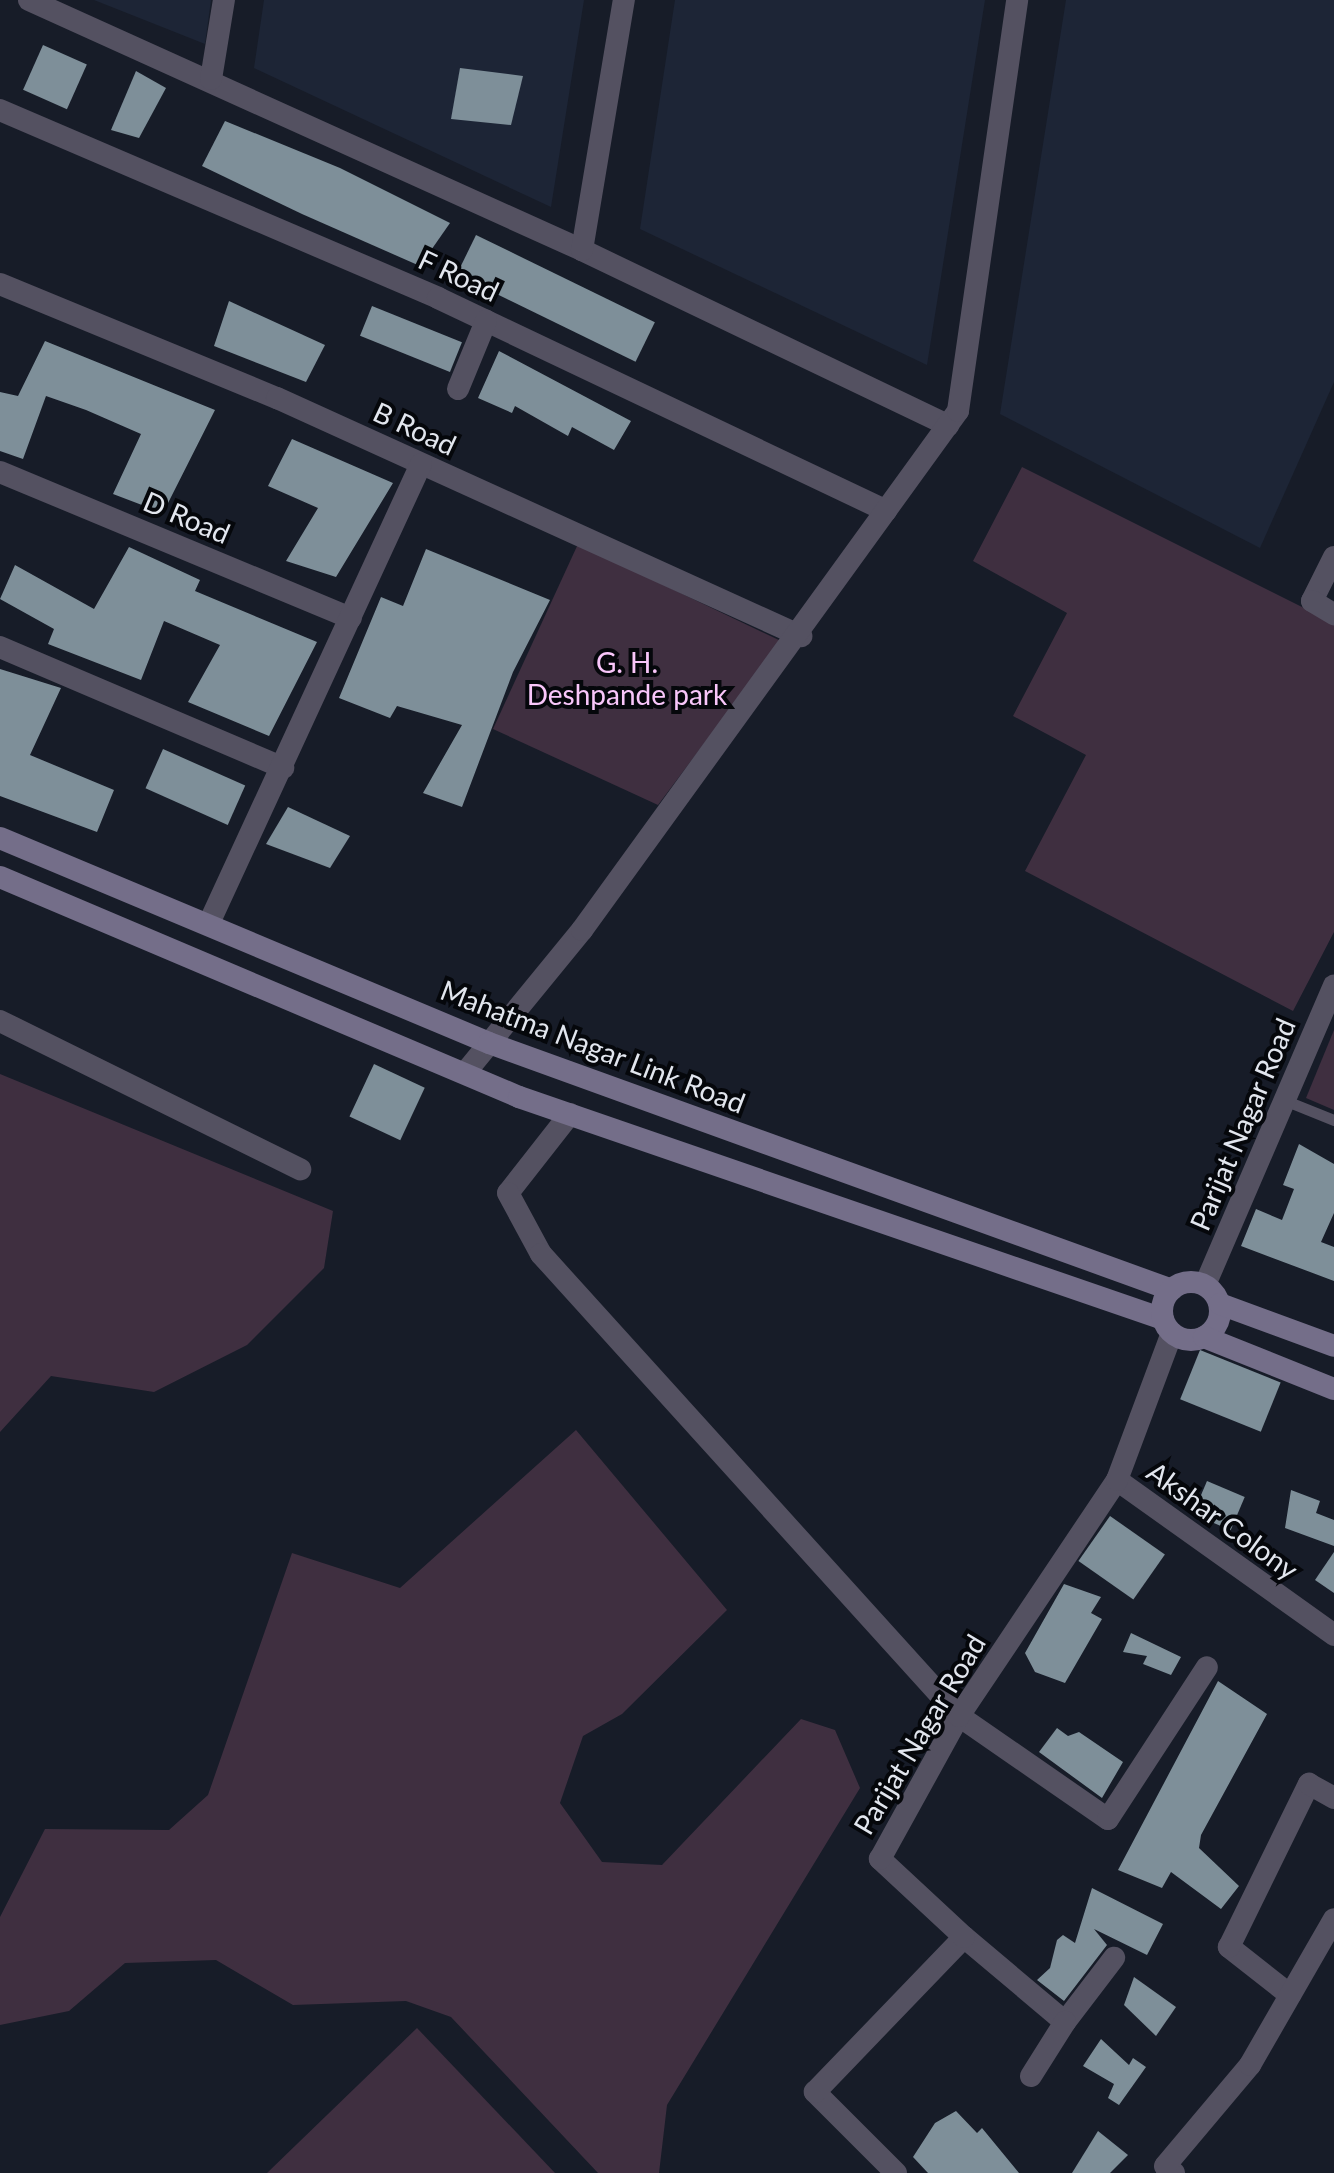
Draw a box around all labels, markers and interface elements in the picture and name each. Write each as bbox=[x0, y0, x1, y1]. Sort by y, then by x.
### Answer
street label: F Road bbox=[413, 242, 505, 308]
street label: B Road bbox=[368, 394, 462, 462]
street label: D Road bbox=[139, 484, 235, 550]
park label: G. H. Deshpande park bbox=[527, 645, 727, 711]
street label: Mahatma Nagar Link Road bbox=[436, 972, 750, 1120]
street label: Parijat Nagar Road bbox=[1182, 1013, 1302, 1235]
street label: Akshar Colony bbox=[1141, 1454, 1305, 1586]
street label: Parijat Nagar Road bbox=[846, 1628, 992, 1840]

